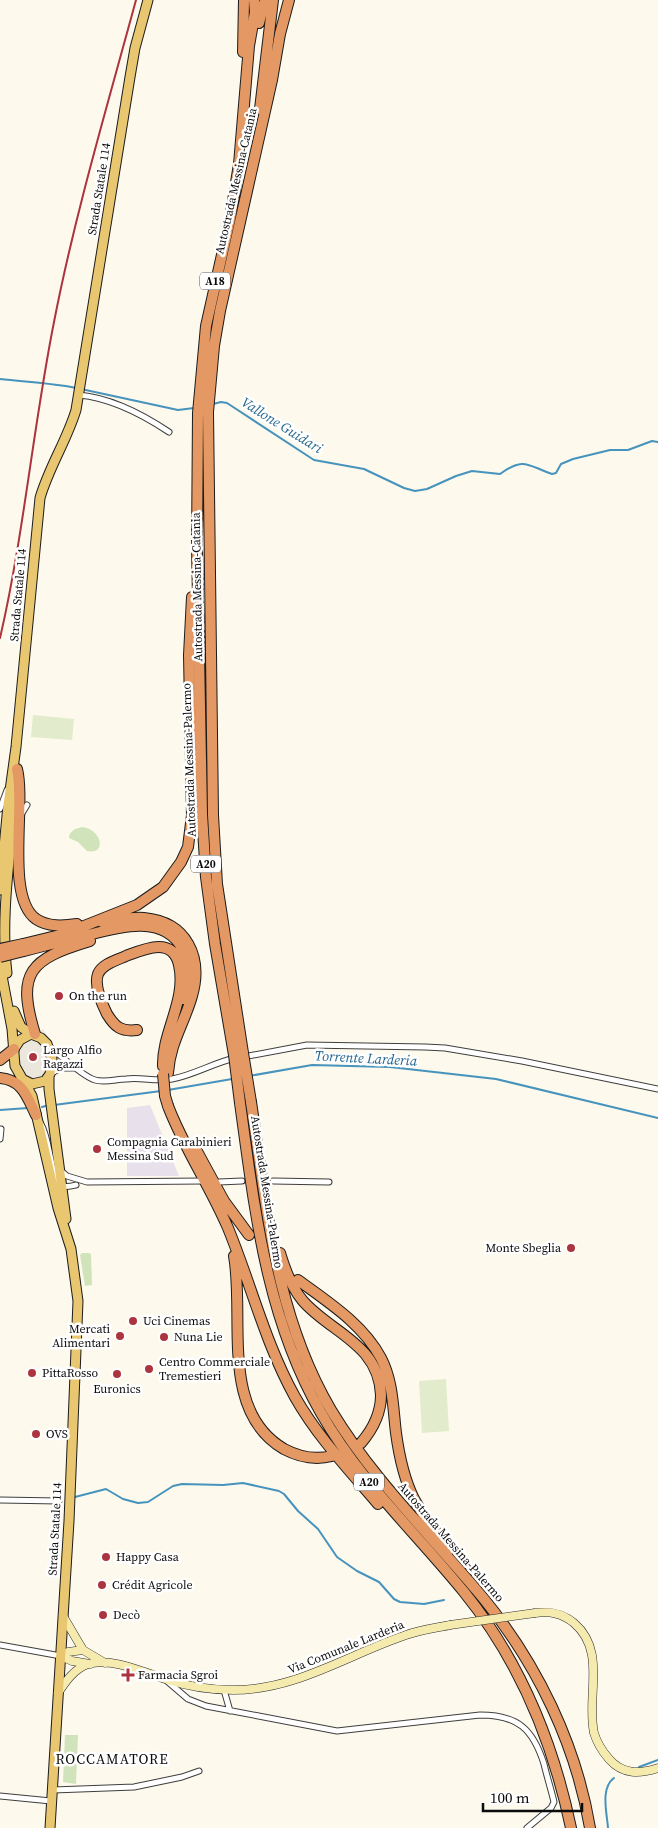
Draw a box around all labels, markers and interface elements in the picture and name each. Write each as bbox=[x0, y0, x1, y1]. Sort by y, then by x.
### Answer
street label: Autostrada Messina-Catania bbox=[211, 106, 261, 256]
street label: Strada Statale 114 bbox=[84, 142, 114, 236]
road number: A18 bbox=[200, 272, 230, 290]
water label: Vallone Guidari bbox=[238, 392, 327, 458]
street label: Autostrada Messina-Catania bbox=[188, 511, 206, 662]
street label: Strada Statale 114 bbox=[6, 548, 30, 642]
street label: Autostrada Messina-Palermo bbox=[178, 682, 200, 837]
road number: A20 bbox=[191, 856, 221, 872]
place label: On the run bbox=[69, 988, 127, 1004]
marker: On the run bbox=[53, 990, 65, 1002]
place label: Largo Alfio Ragazzi bbox=[43, 1042, 102, 1072]
water label: Torrente Larderia bbox=[314, 1045, 418, 1071]
marker: Largo Alfio Ragazzi bbox=[27, 1051, 39, 1063]
street label: Autostrada Messina-Palermo bbox=[247, 1115, 287, 1270]
place label: Compagnia Carabinieri Messina Sud bbox=[107, 1134, 232, 1164]
marker: Compagnia Carabinieri Messina Sud bbox=[91, 1143, 103, 1155]
place label: Monte Sbeglia bbox=[485, 1240, 562, 1256]
marker: Monte Sbeglia bbox=[565, 1242, 577, 1254]
place label: Uci Cinemas bbox=[143, 1313, 210, 1329]
marker: Uci Cinemas bbox=[127, 1315, 139, 1327]
place label: Mercati Alimentari bbox=[52, 1321, 110, 1351]
place label: Nuna Lie bbox=[174, 1329, 223, 1345]
marker: Mercati Alimentari bbox=[114, 1330, 126, 1342]
marker: Nuna Lie bbox=[158, 1331, 170, 1343]
place label: Centro Commerciale Tremestieri bbox=[159, 1354, 270, 1384]
marker: Centro Commerciale Tremestieri bbox=[143, 1363, 155, 1375]
place label: PittaRosso bbox=[42, 1365, 98, 1381]
marker: PittaRosso bbox=[26, 1367, 38, 1379]
marker: Euronics bbox=[111, 1368, 123, 1380]
place label: Euronics bbox=[93, 1381, 141, 1397]
place label: OVS bbox=[46, 1426, 68, 1442]
marker: OVS bbox=[30, 1428, 42, 1440]
road number: A20 bbox=[354, 1474, 384, 1490]
street label: Autostrada Messina-Palermo bbox=[394, 1479, 508, 1606]
street label: Strada Statale 114 bbox=[45, 1482, 65, 1576]
place label: Happy Casa bbox=[116, 1549, 180, 1565]
marker: Happy Casa bbox=[100, 1551, 112, 1563]
place label: Crédit Agricole bbox=[112, 1577, 193, 1593]
marker: Crédit Agricole bbox=[96, 1579, 108, 1591]
place label: Decò bbox=[113, 1607, 140, 1623]
marker: Decò bbox=[97, 1609, 109, 1621]
street label: Via Comunale Larderia bbox=[286, 1616, 407, 1678]
place label: Farmacia Sgroi bbox=[138, 1667, 219, 1683]
marker: Farmacia Sgroi bbox=[122, 1669, 134, 1681]
district label: ROCCAMATORE bbox=[55, 1749, 169, 1769]
scale bar bbox=[483, 1780, 582, 1812]
text: 100 m bbox=[490, 1787, 530, 1808]

